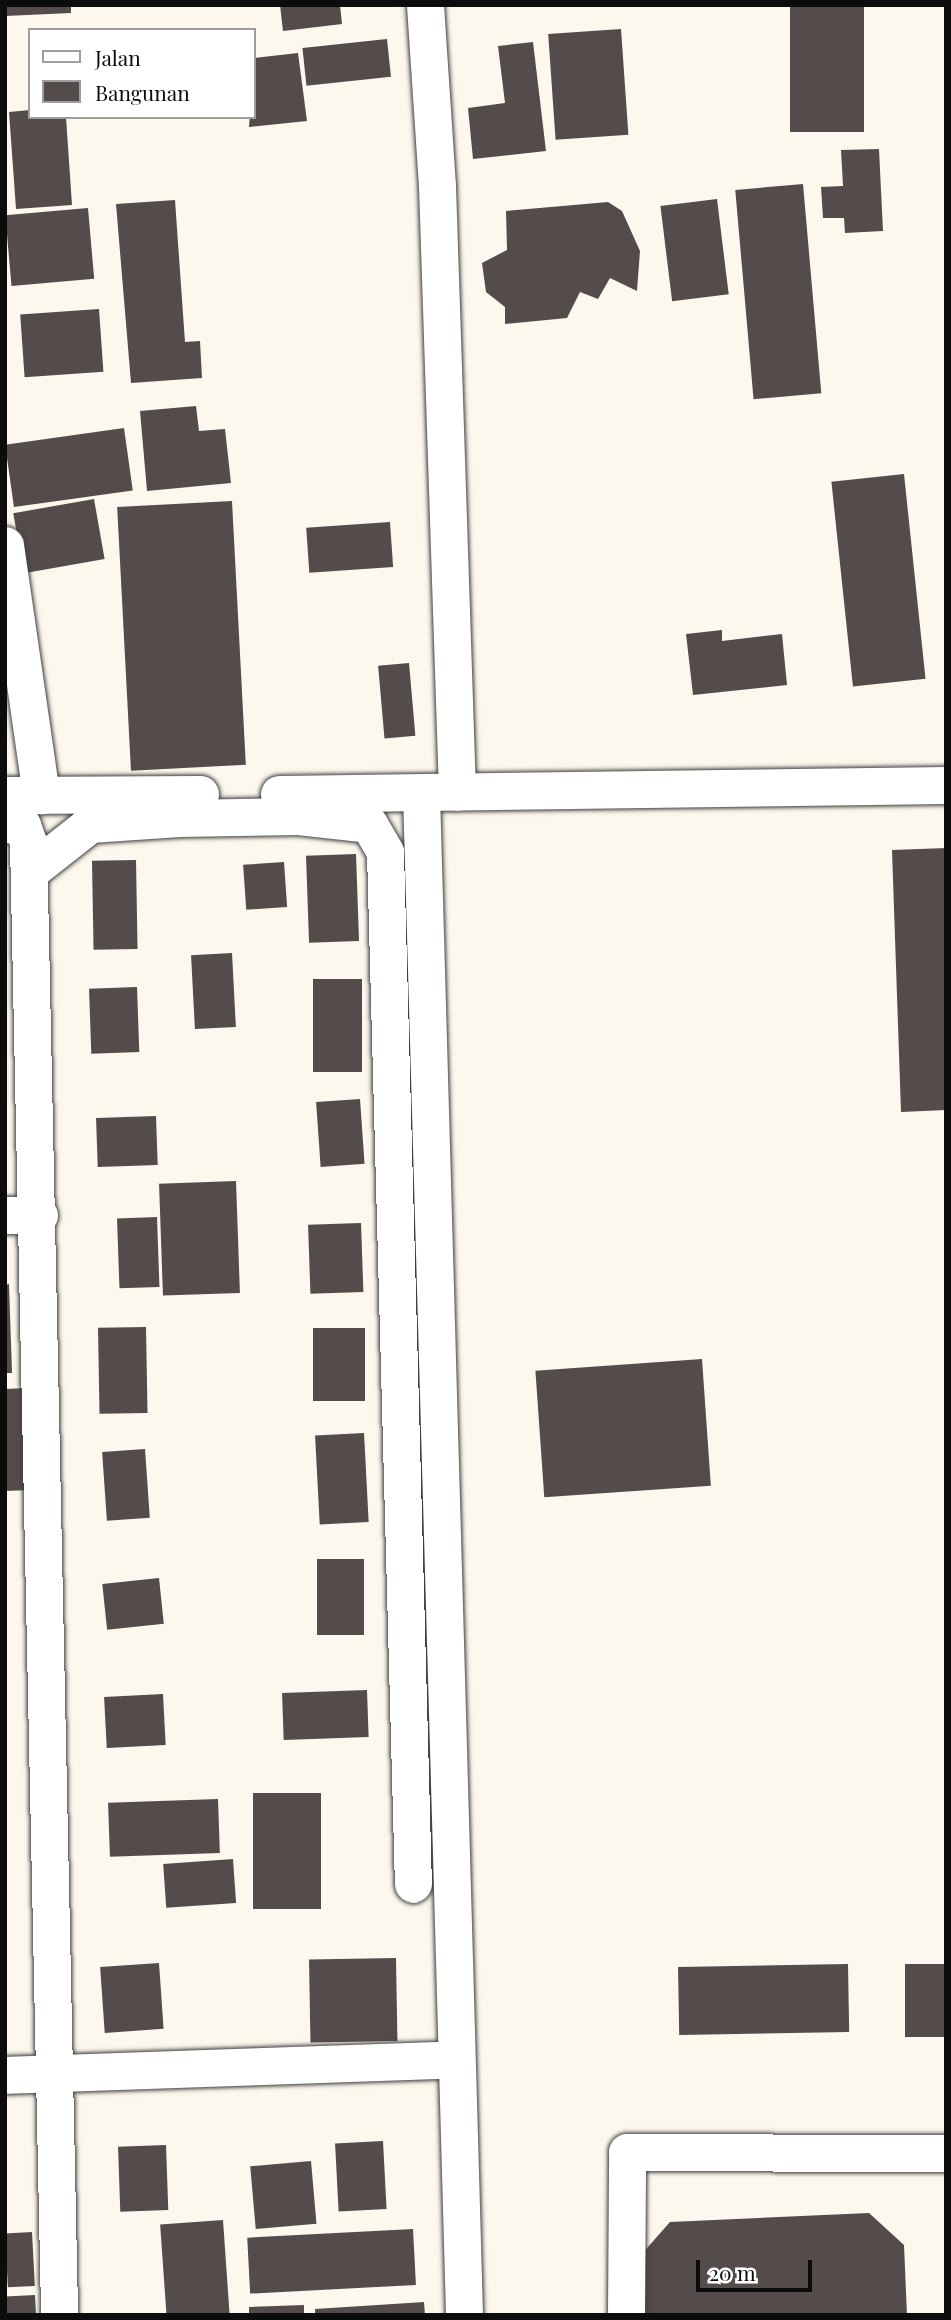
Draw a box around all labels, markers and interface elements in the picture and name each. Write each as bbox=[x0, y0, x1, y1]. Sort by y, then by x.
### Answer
legend bbox=[28, 28, 256, 119]
text: Jalan bbox=[95, 43, 141, 71]
text: Bangunan bbox=[95, 78, 190, 106]
scale bar bbox=[699, 2246, 814, 2290]
text: 20 m bbox=[709, 2258, 756, 2286]

